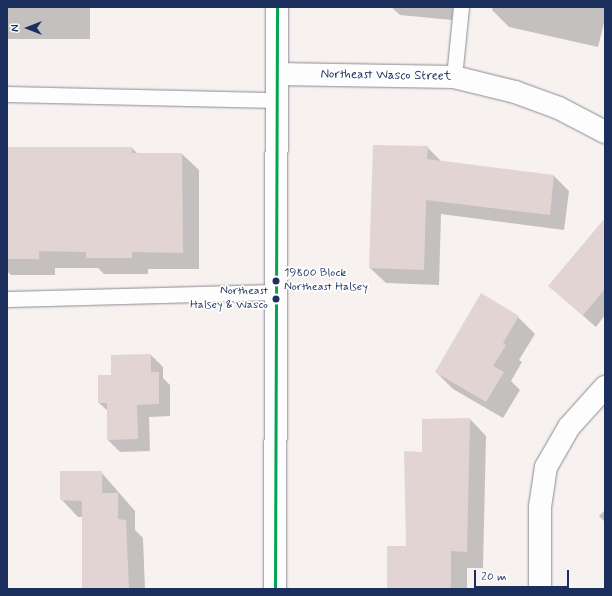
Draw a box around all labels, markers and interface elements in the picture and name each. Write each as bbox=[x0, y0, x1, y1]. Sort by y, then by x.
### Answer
north arrow bbox=[8, 8, 48, 48]
text: N bbox=[9, 24, 23, 32]
street label: Northeast Wasco Street bbox=[320, 67, 452, 85]
place label: 19800 Block Northeast Halsey bbox=[284, 267, 368, 295]
marker: 19800 Block Northeast Halsey bbox=[271, 276, 281, 286]
place label: Northeast Halsey & Wasco bbox=[190, 285, 268, 313]
marker: Northeast Halsey & Wasco bbox=[271, 294, 281, 304]
scale bar bbox=[476, 562, 571, 588]
text: 20 m bbox=[481, 569, 507, 585]

